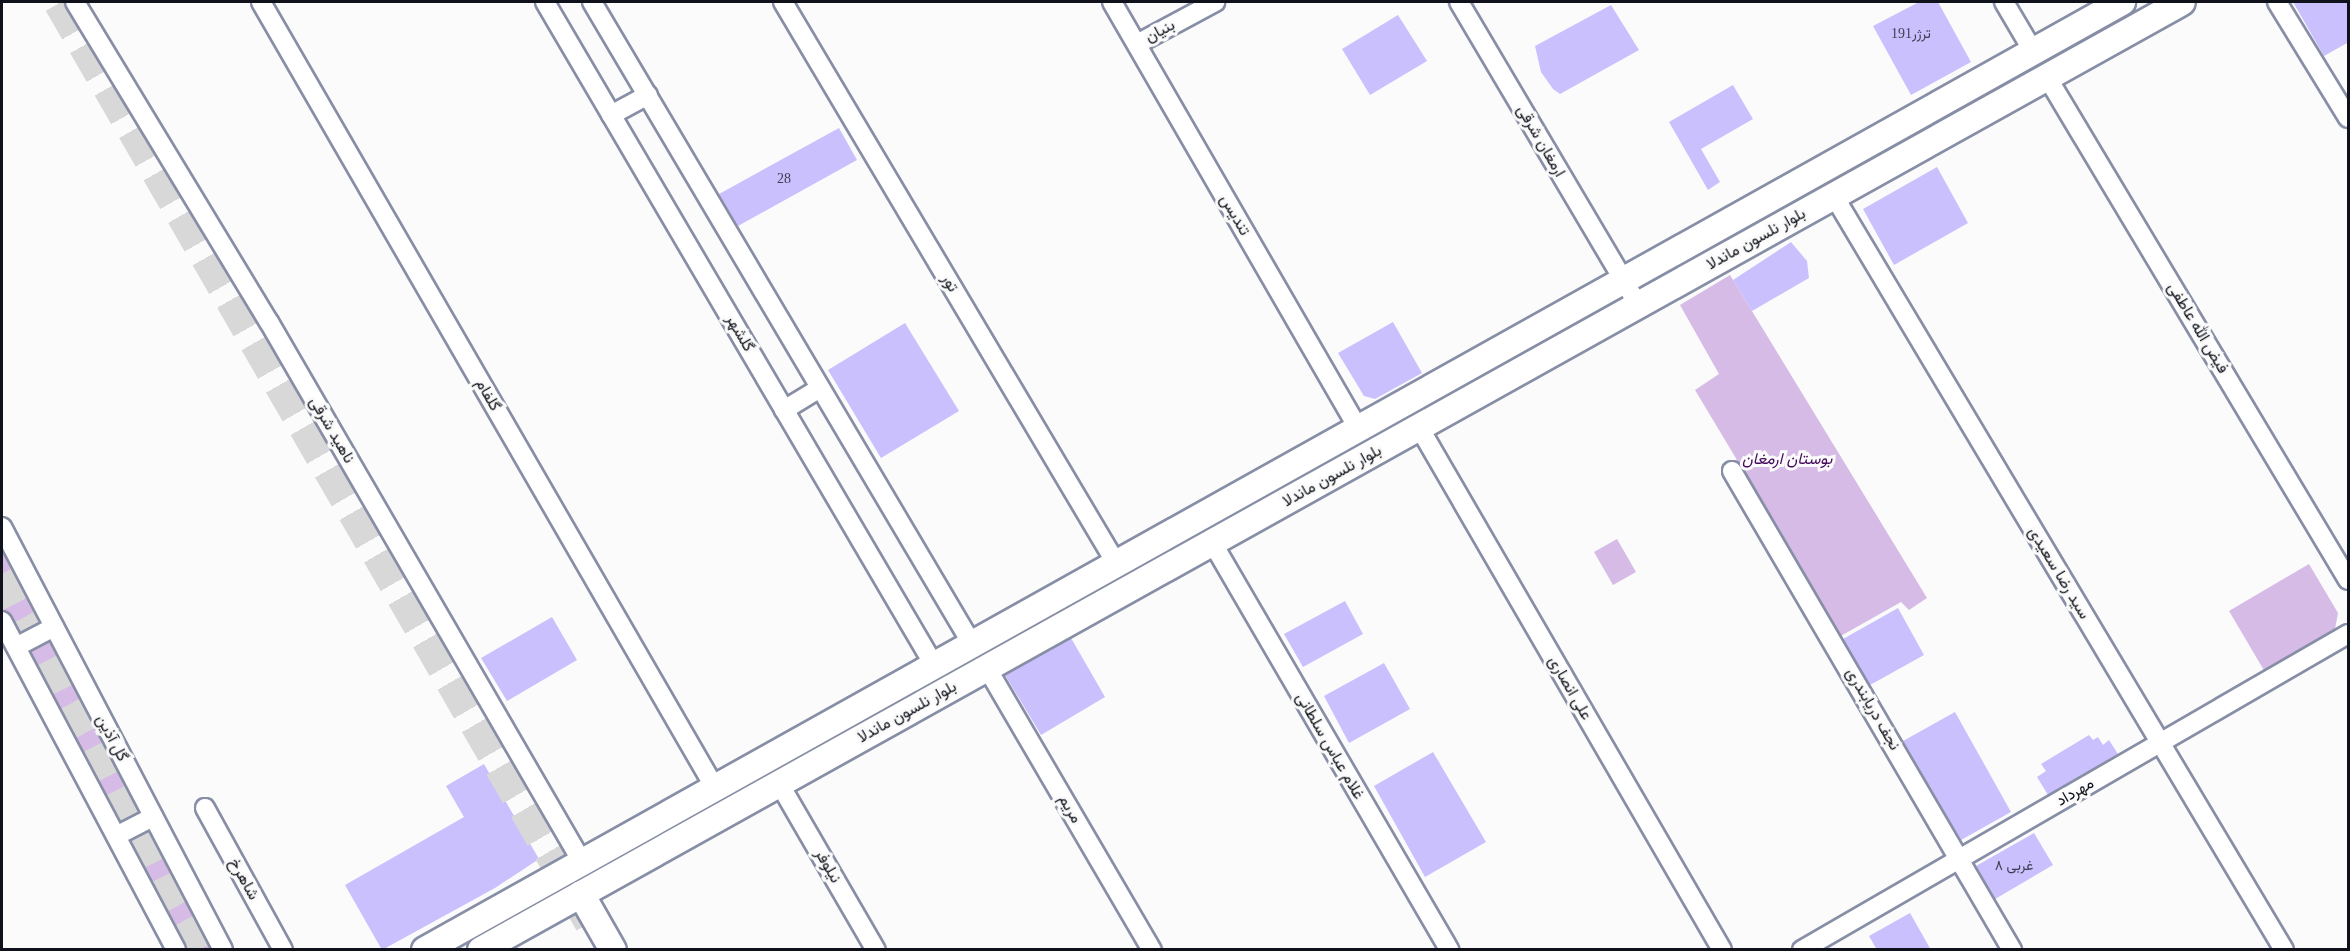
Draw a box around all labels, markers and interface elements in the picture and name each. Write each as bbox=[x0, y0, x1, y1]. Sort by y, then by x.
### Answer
street label: بنیان bbox=[1142, 15, 1178, 47]
house number: ترژر191 bbox=[1891, 26, 1931, 42]
street label: ارمغان شرقی bbox=[1513, 102, 1569, 180]
house number: 28 bbox=[777, 171, 791, 187]
street label: تندیس bbox=[1216, 191, 1254, 239]
street label: بلوار نلسون ماندلا bbox=[1703, 204, 1809, 274]
street label: تور bbox=[937, 271, 963, 295]
street label: فیض الله عاطفی bbox=[2163, 279, 2233, 377]
street label: گلشهر bbox=[722, 311, 758, 355]
street label: گلفام bbox=[471, 376, 505, 414]
street label: ناهید شرقی bbox=[305, 393, 359, 467]
street label: بلوار نلسون ماندلا bbox=[1279, 441, 1385, 511]
park label: بوستان ارمغان bbox=[1742, 449, 1832, 469]
street label: سید رضا سعیدی bbox=[2024, 523, 2094, 623]
street label: علی انصاری bbox=[1544, 653, 1596, 723]
street label: نجف دریابندری bbox=[1842, 664, 1904, 754]
street label: بلوار نلسون ماندلا bbox=[854, 677, 960, 747]
street label: غلام عباس سلطانی bbox=[1292, 689, 1368, 803]
street label: گل آذین bbox=[92, 711, 132, 765]
street label: مهرداد bbox=[2053, 774, 2097, 810]
street label: مریم bbox=[1054, 791, 1086, 827]
street label: نیلوفر bbox=[811, 846, 845, 886]
street label: شاهرخ bbox=[225, 855, 263, 903]
house number: ۸ غربی bbox=[1995, 858, 2033, 874]

